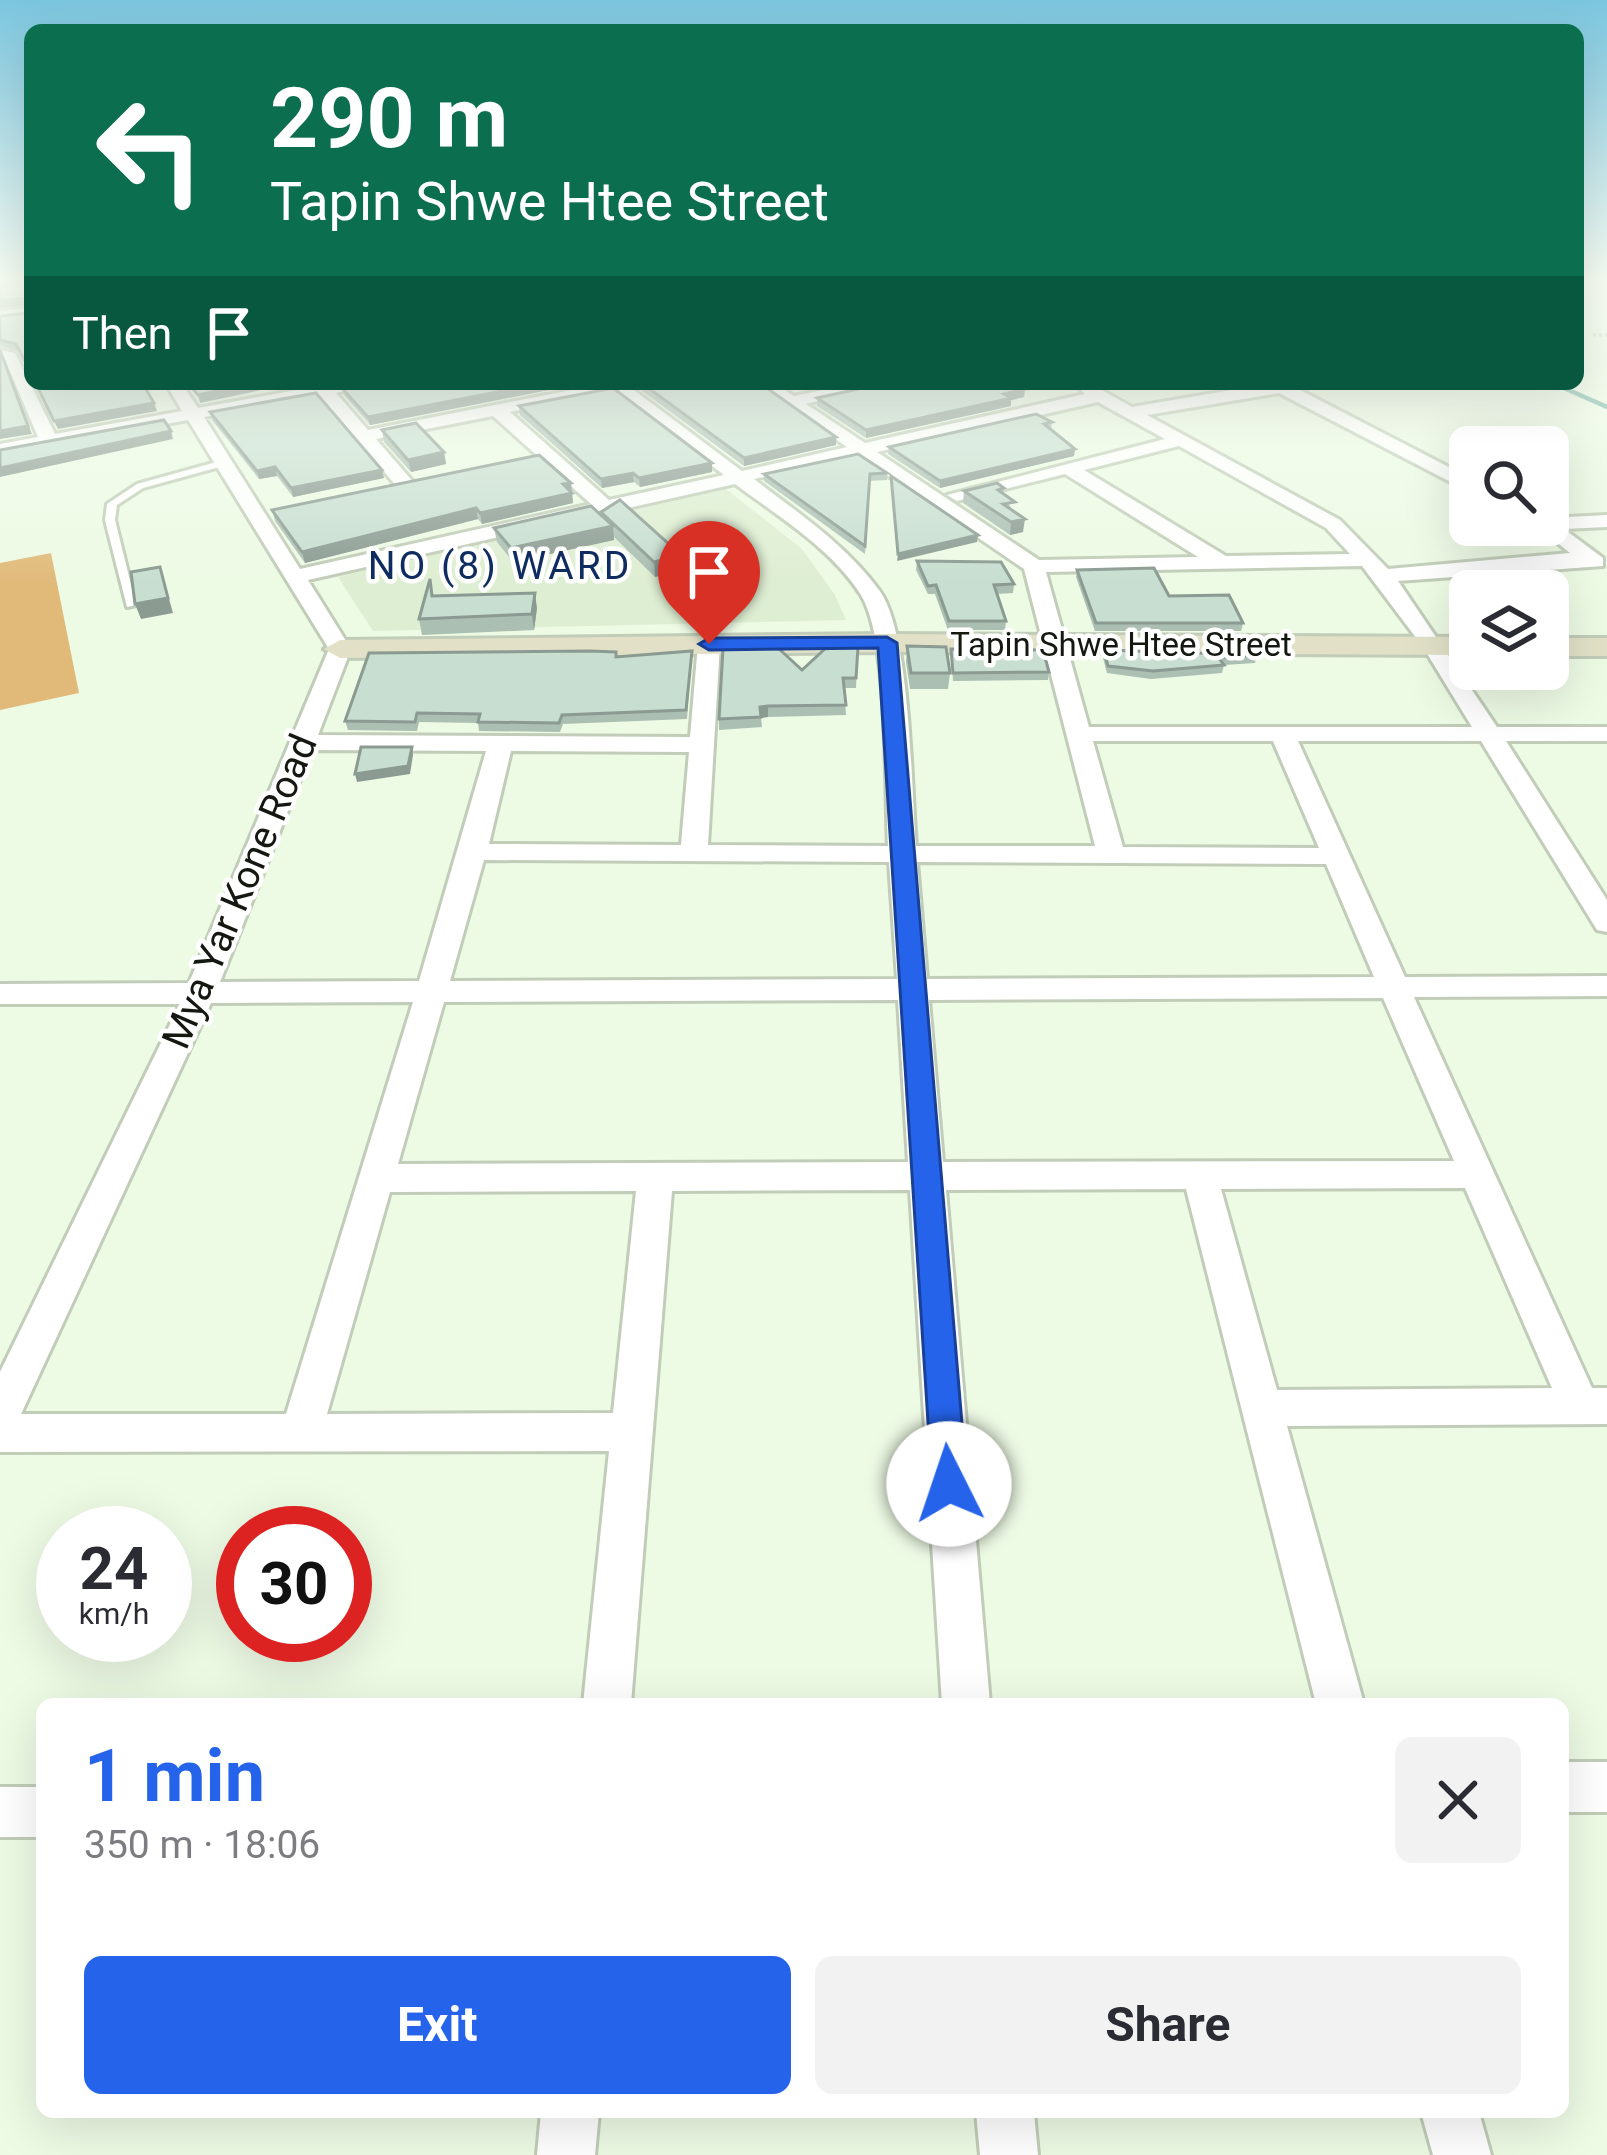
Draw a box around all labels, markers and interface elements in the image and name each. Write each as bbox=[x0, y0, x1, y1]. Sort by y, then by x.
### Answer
text: 290 m bbox=[270, 69, 508, 168]
icon: left bbox=[72, 72, 228, 228]
text: Tapin Shwe Htee Street bbox=[270, 170, 829, 233]
icon: arrive bbox=[196, 300, 262, 366]
text: Then bbox=[72, 307, 172, 360]
map controls bbox=[1449, 426, 1569, 690]
button: search bbox=[1449, 426, 1569, 546]
pin bbox=[658, 521, 760, 644]
icon: arrive bbox=[676, 539, 742, 605]
district label: NO (8) WARD bbox=[368, 543, 632, 589]
button: layers bbox=[1449, 570, 1569, 690]
street label: Tapin Shwe Htee Street bbox=[950, 625, 1292, 664]
street label: Mya Yar Kone Road bbox=[153, 727, 327, 1055]
position arrow bbox=[886, 1421, 1012, 1547]
speed limit sign: 30 bbox=[216, 1506, 372, 1662]
text: 24 bbox=[80, 1533, 148, 1604]
text: km/h bbox=[79, 1596, 149, 1631]
text: 1 min bbox=[84, 1734, 265, 1819]
button: close bbox=[1395, 1737, 1521, 1863]
text: 350 m · 18:06 bbox=[84, 1822, 320, 1868]
button: Exit bbox=[84, 1956, 791, 2094]
button: Share bbox=[815, 1956, 1521, 2094]

